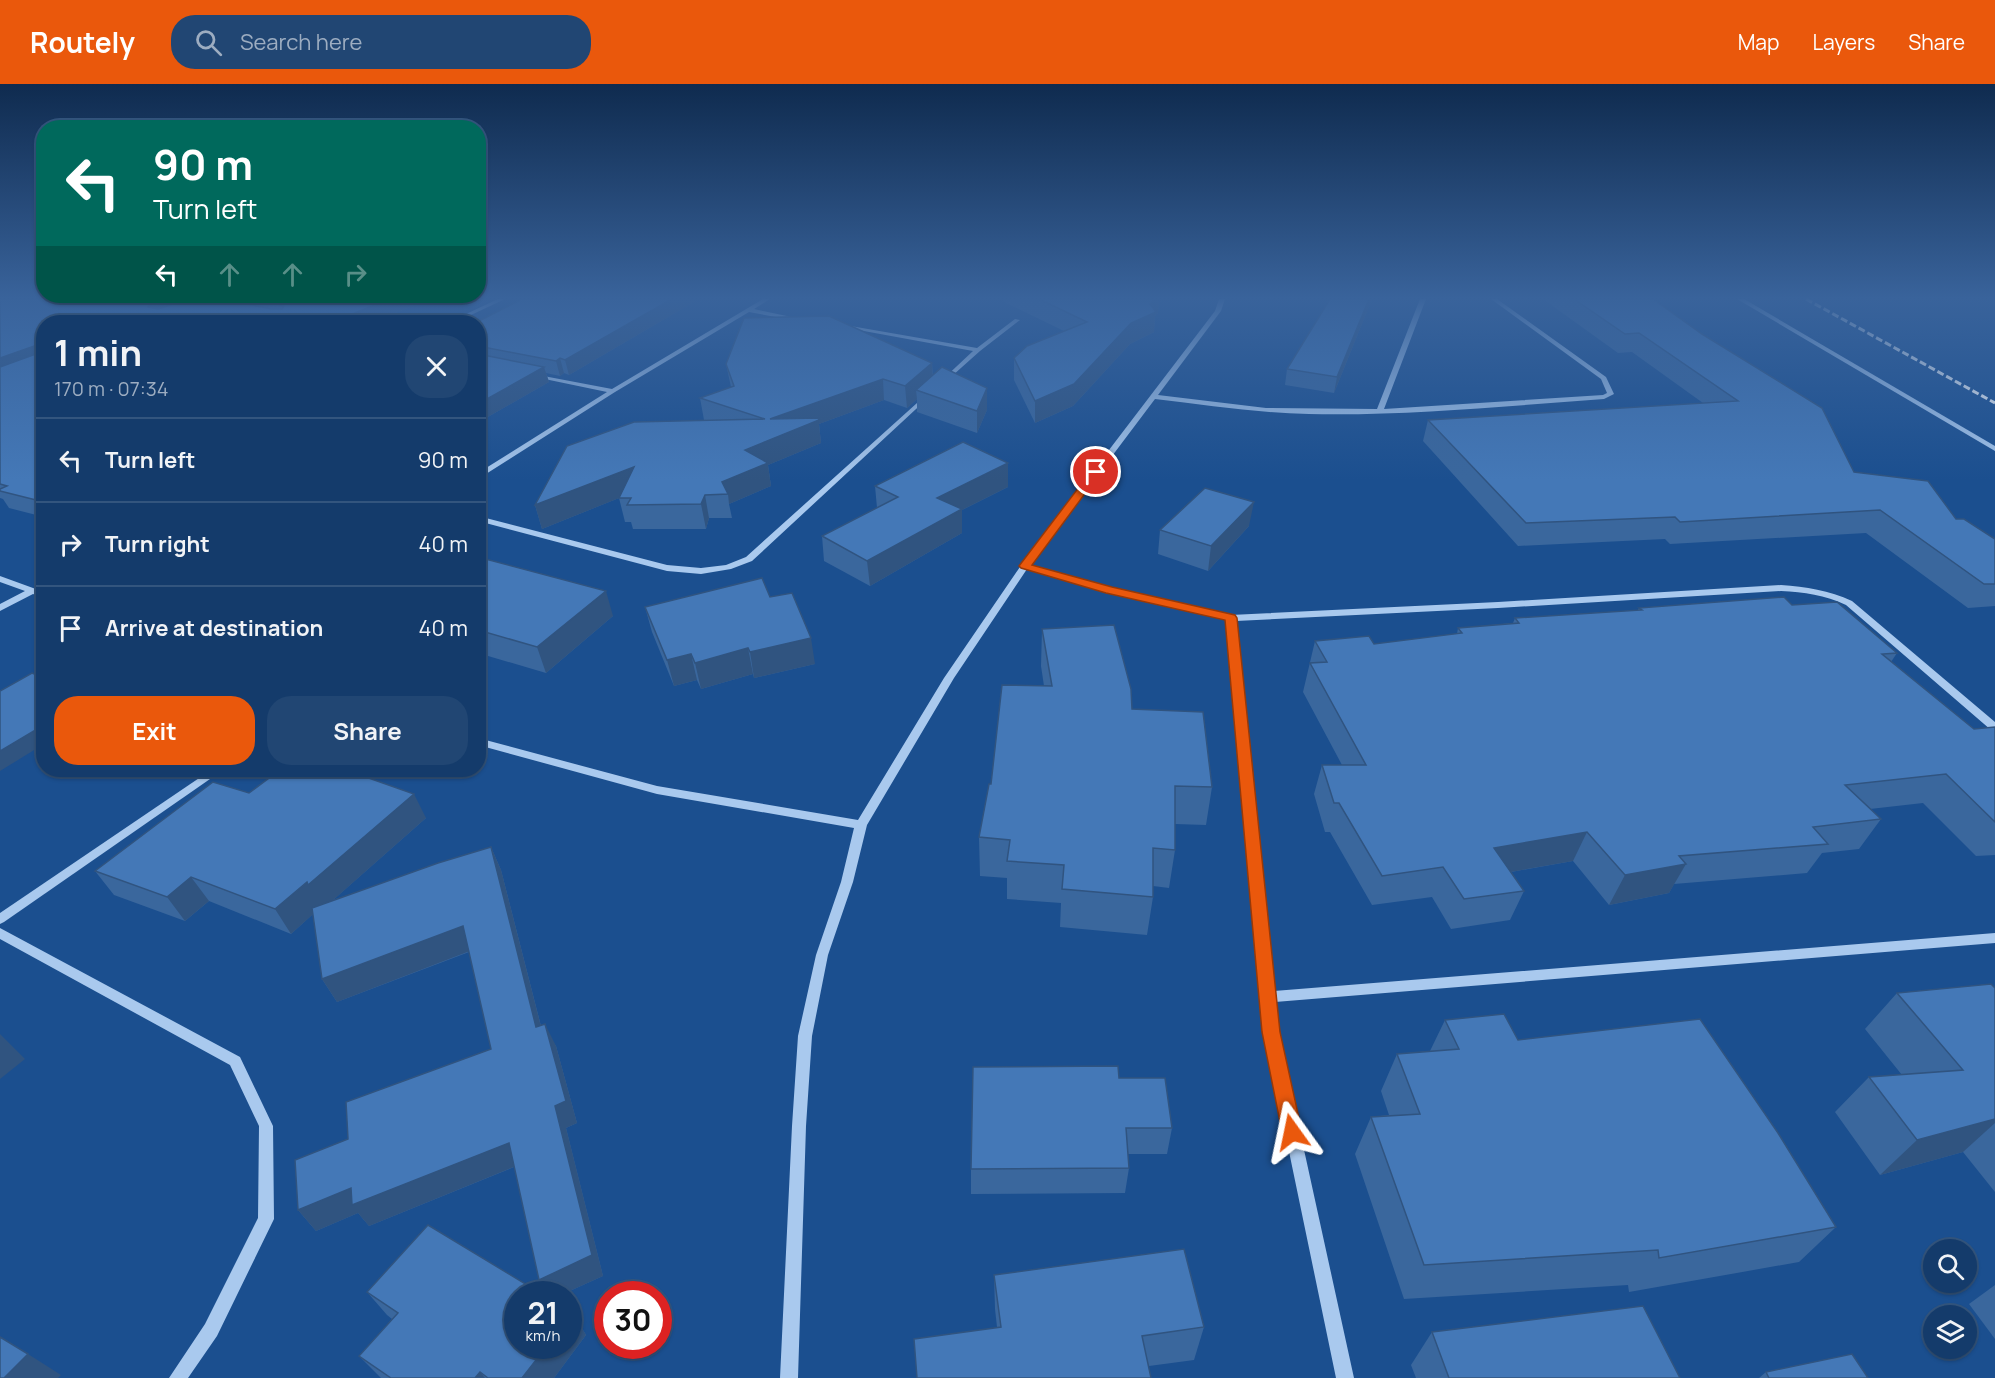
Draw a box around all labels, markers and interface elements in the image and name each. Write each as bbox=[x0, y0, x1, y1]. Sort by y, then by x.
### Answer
search box bbox=[171, 15, 591, 69]
text: Routely bbox=[30, 23, 135, 61]
icon: search bbox=[192, 26, 225, 59]
text: Search here bbox=[240, 27, 362, 57]
text: Map bbox=[1738, 28, 1779, 56]
text: Layers bbox=[1812, 28, 1875, 56]
text: Share bbox=[1908, 28, 1965, 56]
text: 90 m bbox=[153, 135, 253, 193]
icon: left bbox=[54, 144, 132, 222]
text: Turn left bbox=[153, 190, 257, 227]
icon: left bbox=[150, 258, 183, 291]
icon: ahead bbox=[213, 258, 246, 291]
icon: ahead bbox=[276, 258, 309, 291]
icon: right bbox=[339, 258, 372, 291]
text: 1 min bbox=[54, 328, 142, 377]
button: close bbox=[405, 335, 468, 398]
text: 170 m · 07:34 bbox=[54, 375, 169, 402]
icon: left bbox=[54, 444, 87, 477]
text: Turn left bbox=[105, 445, 195, 475]
text: 90 m bbox=[418, 445, 468, 475]
pin bbox=[1070, 446, 1121, 497]
icon: arrive bbox=[1079, 455, 1112, 488]
icon: right bbox=[54, 528, 87, 561]
text: Turn right bbox=[105, 529, 210, 559]
text: 40 m bbox=[419, 529, 468, 559]
icon: arrive bbox=[54, 612, 87, 645]
text: Arrive at destination bbox=[105, 613, 323, 643]
text: 40 m bbox=[419, 613, 468, 643]
button: Exit bbox=[54, 696, 255, 765]
button: Share bbox=[267, 696, 468, 765]
position arrow bbox=[1260, 1100, 1324, 1164]
map controls bbox=[1923, 1239, 1977, 1359]
button: search bbox=[1923, 1239, 1977, 1293]
speed limit sign: 30 bbox=[594, 1281, 672, 1359]
text: 21 bbox=[527, 1292, 559, 1333]
button: layers bbox=[1923, 1305, 1977, 1359]
text: km/h bbox=[526, 1325, 560, 1346]

